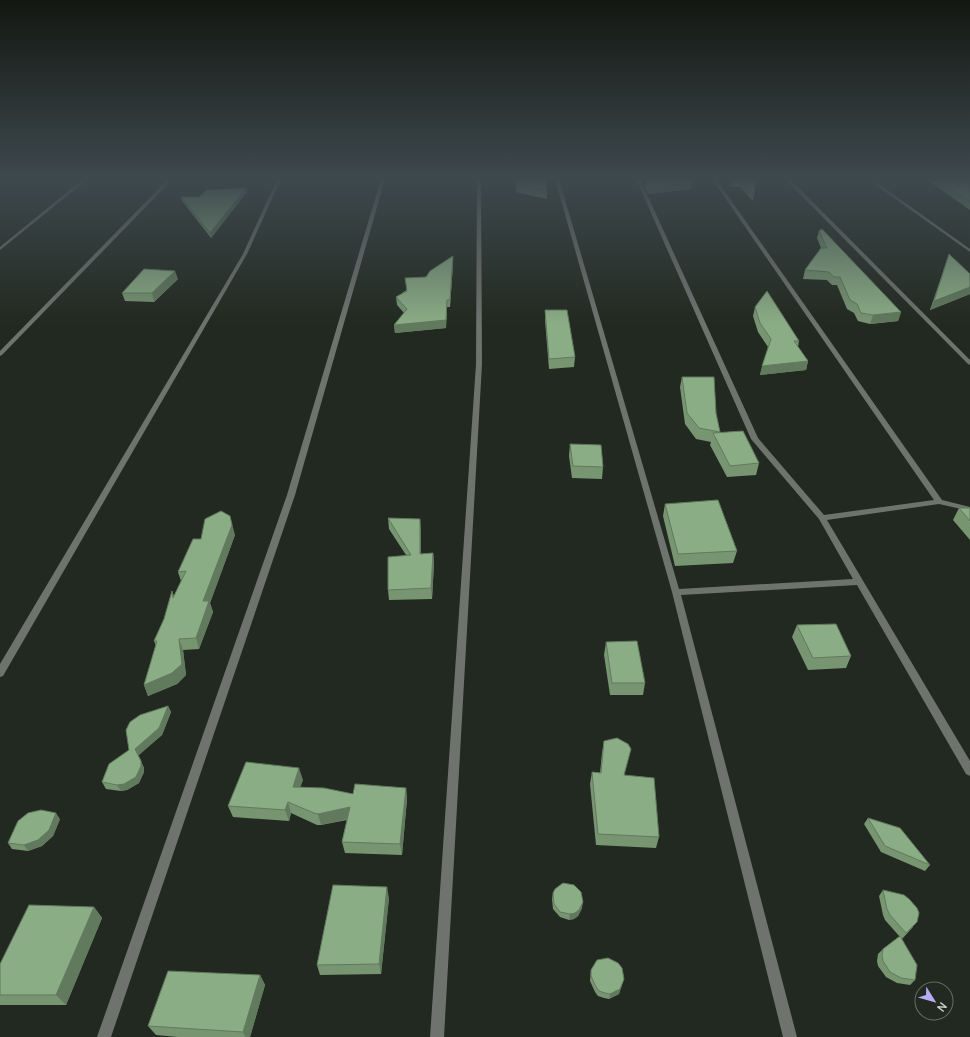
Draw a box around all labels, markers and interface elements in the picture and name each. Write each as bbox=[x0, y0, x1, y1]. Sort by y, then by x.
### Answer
north arrow bbox=[914, 981, 954, 1021]
text: N bbox=[934, 1000, 951, 1015]

